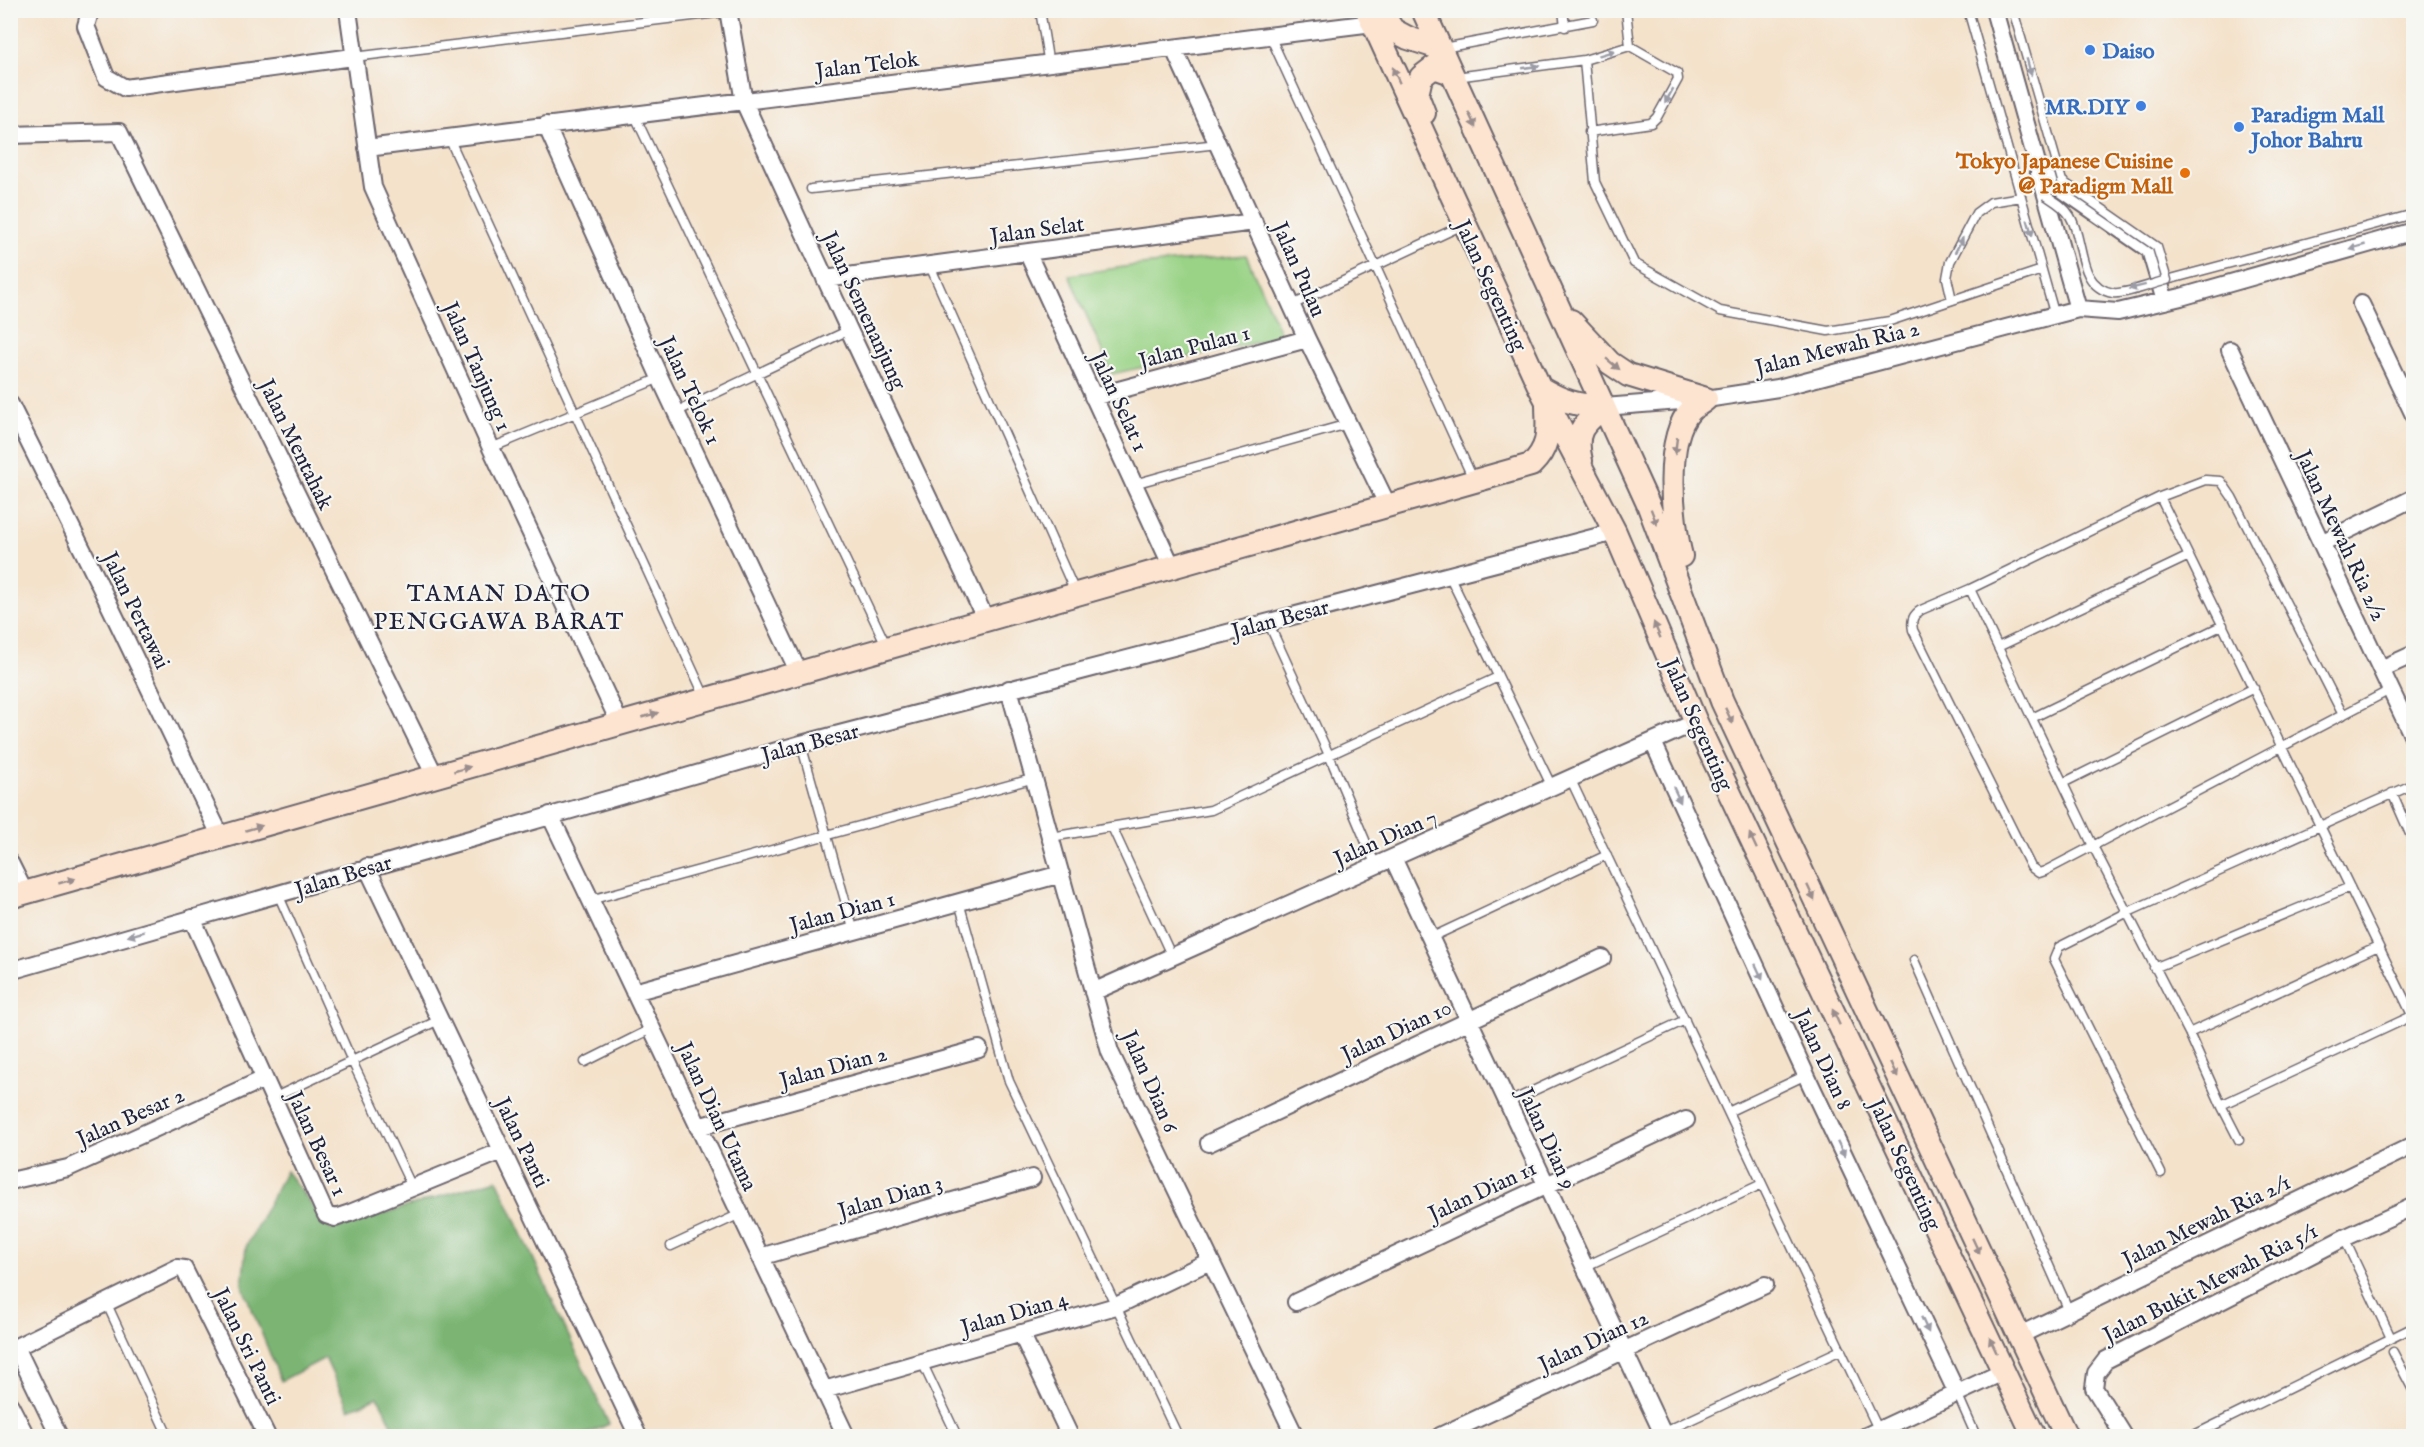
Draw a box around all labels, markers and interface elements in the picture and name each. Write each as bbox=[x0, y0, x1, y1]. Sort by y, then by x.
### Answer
place label: Daiso bbox=[2102, 38, 2155, 66]
marker: Daiso bbox=[2083, 43, 2097, 57]
street label: Jalan Telok bbox=[811, 46, 921, 87]
one-way arrow bbox=[1598, 48, 1616, 57]
one-way arrow bbox=[2025, 58, 2034, 76]
one-way arrow bbox=[1522, 62, 1541, 71]
one-way arrow bbox=[1392, 67, 1401, 84]
one-way arrow bbox=[1664, 88, 1674, 105]
place label: MR.DIY bbox=[2045, 94, 2131, 122]
marker: MR.DIY bbox=[2134, 99, 2148, 113]
place label: Paradigm Mall Johor Bahru bbox=[2248, 102, 2385, 155]
one-way arrow bbox=[1468, 112, 1477, 129]
marker: Paradigm Mall Johor Bahru bbox=[2232, 120, 2246, 134]
place label: Tokyo Japanese Cuisine @ Paradigm Mall bbox=[1955, 148, 2174, 201]
marker: Tokyo Japanese Cuisine @ Paradigm Mall bbox=[2178, 166, 2192, 180]
street label: Jalan Selat bbox=[986, 210, 1086, 252]
street label: Jalan Segenting bbox=[1446, 213, 1533, 357]
street label: Jalan Pulau bbox=[1264, 215, 1332, 322]
one-way arrow bbox=[2026, 219, 2035, 237]
street label: Jalan Semenanjung bbox=[813, 224, 913, 395]
one-way arrow bbox=[1954, 236, 1964, 253]
one-way arrow bbox=[2348, 242, 2366, 252]
one-way arrow bbox=[2128, 283, 2147, 293]
street label: Jalan Tanjung 1 bbox=[434, 295, 517, 436]
street label: Jalan Mewah Ria 2 bbox=[1750, 315, 1922, 384]
street label: Jalan Pulau 1 bbox=[1133, 320, 1253, 377]
street label: Jalan Telok 1 bbox=[651, 329, 727, 450]
street label: Jalan Selat 1 bbox=[1082, 345, 1154, 456]
one-way arrow bbox=[1605, 358, 1621, 371]
street label: Jalan Mentahak bbox=[250, 372, 339, 515]
one-way arrow bbox=[1671, 436, 1681, 455]
street label: Jalan Mewah Ria 2/2 bbox=[2287, 443, 2392, 626]
one-way arrow bbox=[1649, 509, 1659, 527]
street label: Jalan Pertawai bbox=[93, 545, 176, 674]
district label: TAMAN DATO PENGGAWA BARAT bbox=[373, 579, 625, 638]
street label: Jalan Besar bbox=[1226, 593, 1332, 647]
one-way arrow bbox=[1652, 621, 1661, 638]
street label: Jalan Segenting bbox=[1654, 651, 1739, 796]
one-way arrow bbox=[1724, 708, 1734, 726]
one-way arrow bbox=[641, 710, 659, 719]
street label: Jalan Besar bbox=[756, 717, 862, 771]
one-way arrow bbox=[453, 764, 471, 773]
one-way arrow bbox=[1673, 786, 1682, 803]
street label: Jalan Dian 7 bbox=[1327, 804, 1442, 875]
one-way arrow bbox=[245, 822, 263, 832]
one-way arrow bbox=[1748, 833, 1757, 850]
street label: Jalan Besar bbox=[289, 849, 395, 906]
one-way arrow bbox=[58, 876, 76, 885]
one-way arrow bbox=[1807, 884, 1816, 901]
street label: Jalan Dian 1 bbox=[784, 885, 898, 941]
one-way arrow bbox=[127, 930, 145, 939]
one-way arrow bbox=[1754, 963, 1763, 980]
street label: Jalan Dian 10 bbox=[1335, 994, 1456, 1071]
street label: Jalan Dian 8 bbox=[1785, 1002, 1858, 1115]
one-way arrow bbox=[1832, 1009, 1841, 1026]
street label: Jalan Dian 6 bbox=[1113, 1024, 1184, 1138]
street label: Jalan Dian Utama bbox=[668, 1035, 763, 1196]
street label: Jalan Dian 2 bbox=[774, 1040, 890, 1096]
one-way arrow bbox=[1889, 1061, 1898, 1078]
street label: Jalan Dian 9 bbox=[1509, 1081, 1582, 1194]
street label: Jalan Besar 2 bbox=[70, 1082, 189, 1155]
street label: Jalan Besar 1 bbox=[278, 1084, 353, 1201]
street label: Jalan Panti bbox=[486, 1090, 555, 1193]
street label: Jalan Segenting bbox=[1860, 1092, 1947, 1236]
one-way arrow bbox=[1836, 1140, 1845, 1157]
street label: Jalan Dian 11 bbox=[1422, 1155, 1541, 1230]
street label: Jalan Mewah Ria 2/1 bbox=[2115, 1169, 2296, 1276]
street label: Jalan Dian 3 bbox=[832, 1170, 946, 1227]
street label: Jalan Bukit Mewah Ria 5/1 bbox=[2096, 1217, 2323, 1352]
one-way arrow bbox=[1972, 1238, 1981, 1255]
street label: Jalan Sri Panti bbox=[204, 1281, 287, 1410]
street label: Jalan Dian 4 bbox=[955, 1285, 1072, 1343]
street label: Jalan Dian 12 bbox=[1532, 1304, 1653, 1381]
one-way arrow bbox=[1920, 1316, 1929, 1333]
one-way arrow bbox=[1988, 1337, 1997, 1354]

